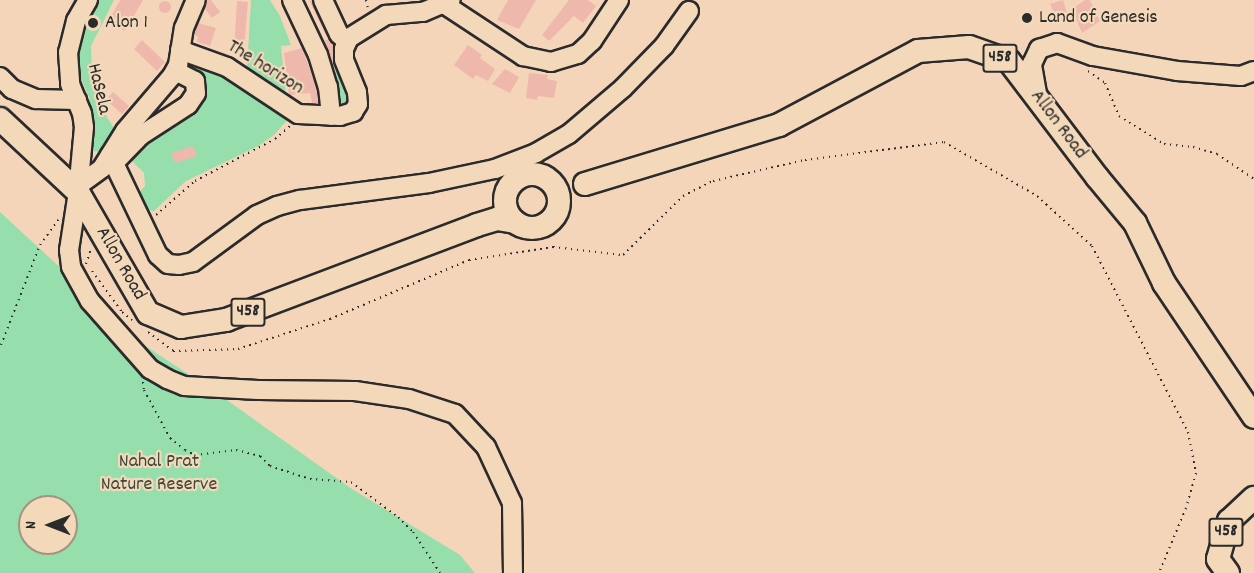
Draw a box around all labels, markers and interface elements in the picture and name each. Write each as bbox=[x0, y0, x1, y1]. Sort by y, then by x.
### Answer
place label: Land of Genesis bbox=[1039, 6, 1158, 30]
place label: Alon 1 bbox=[105, 11, 148, 35]
marker: Land of Genesis bbox=[1020, 11, 1034, 25]
marker: Alon 1 bbox=[86, 16, 100, 30]
street label: The horizon bbox=[222, 35, 308, 101]
road number: 458 bbox=[982, 43, 1018, 73]
street label: HaSela bbox=[81, 61, 115, 117]
street label: Allon Road bbox=[1024, 86, 1092, 164]
street label: Allon Road bbox=[89, 223, 151, 305]
road number: 458 bbox=[230, 297, 266, 327]
park label: Nahal Prat Nature Reserve bbox=[101, 450, 217, 497]
north arrow bbox=[18, 495, 78, 555]
road number: 458 bbox=[1208, 517, 1244, 547]
text: N bbox=[20, 521, 43, 529]

